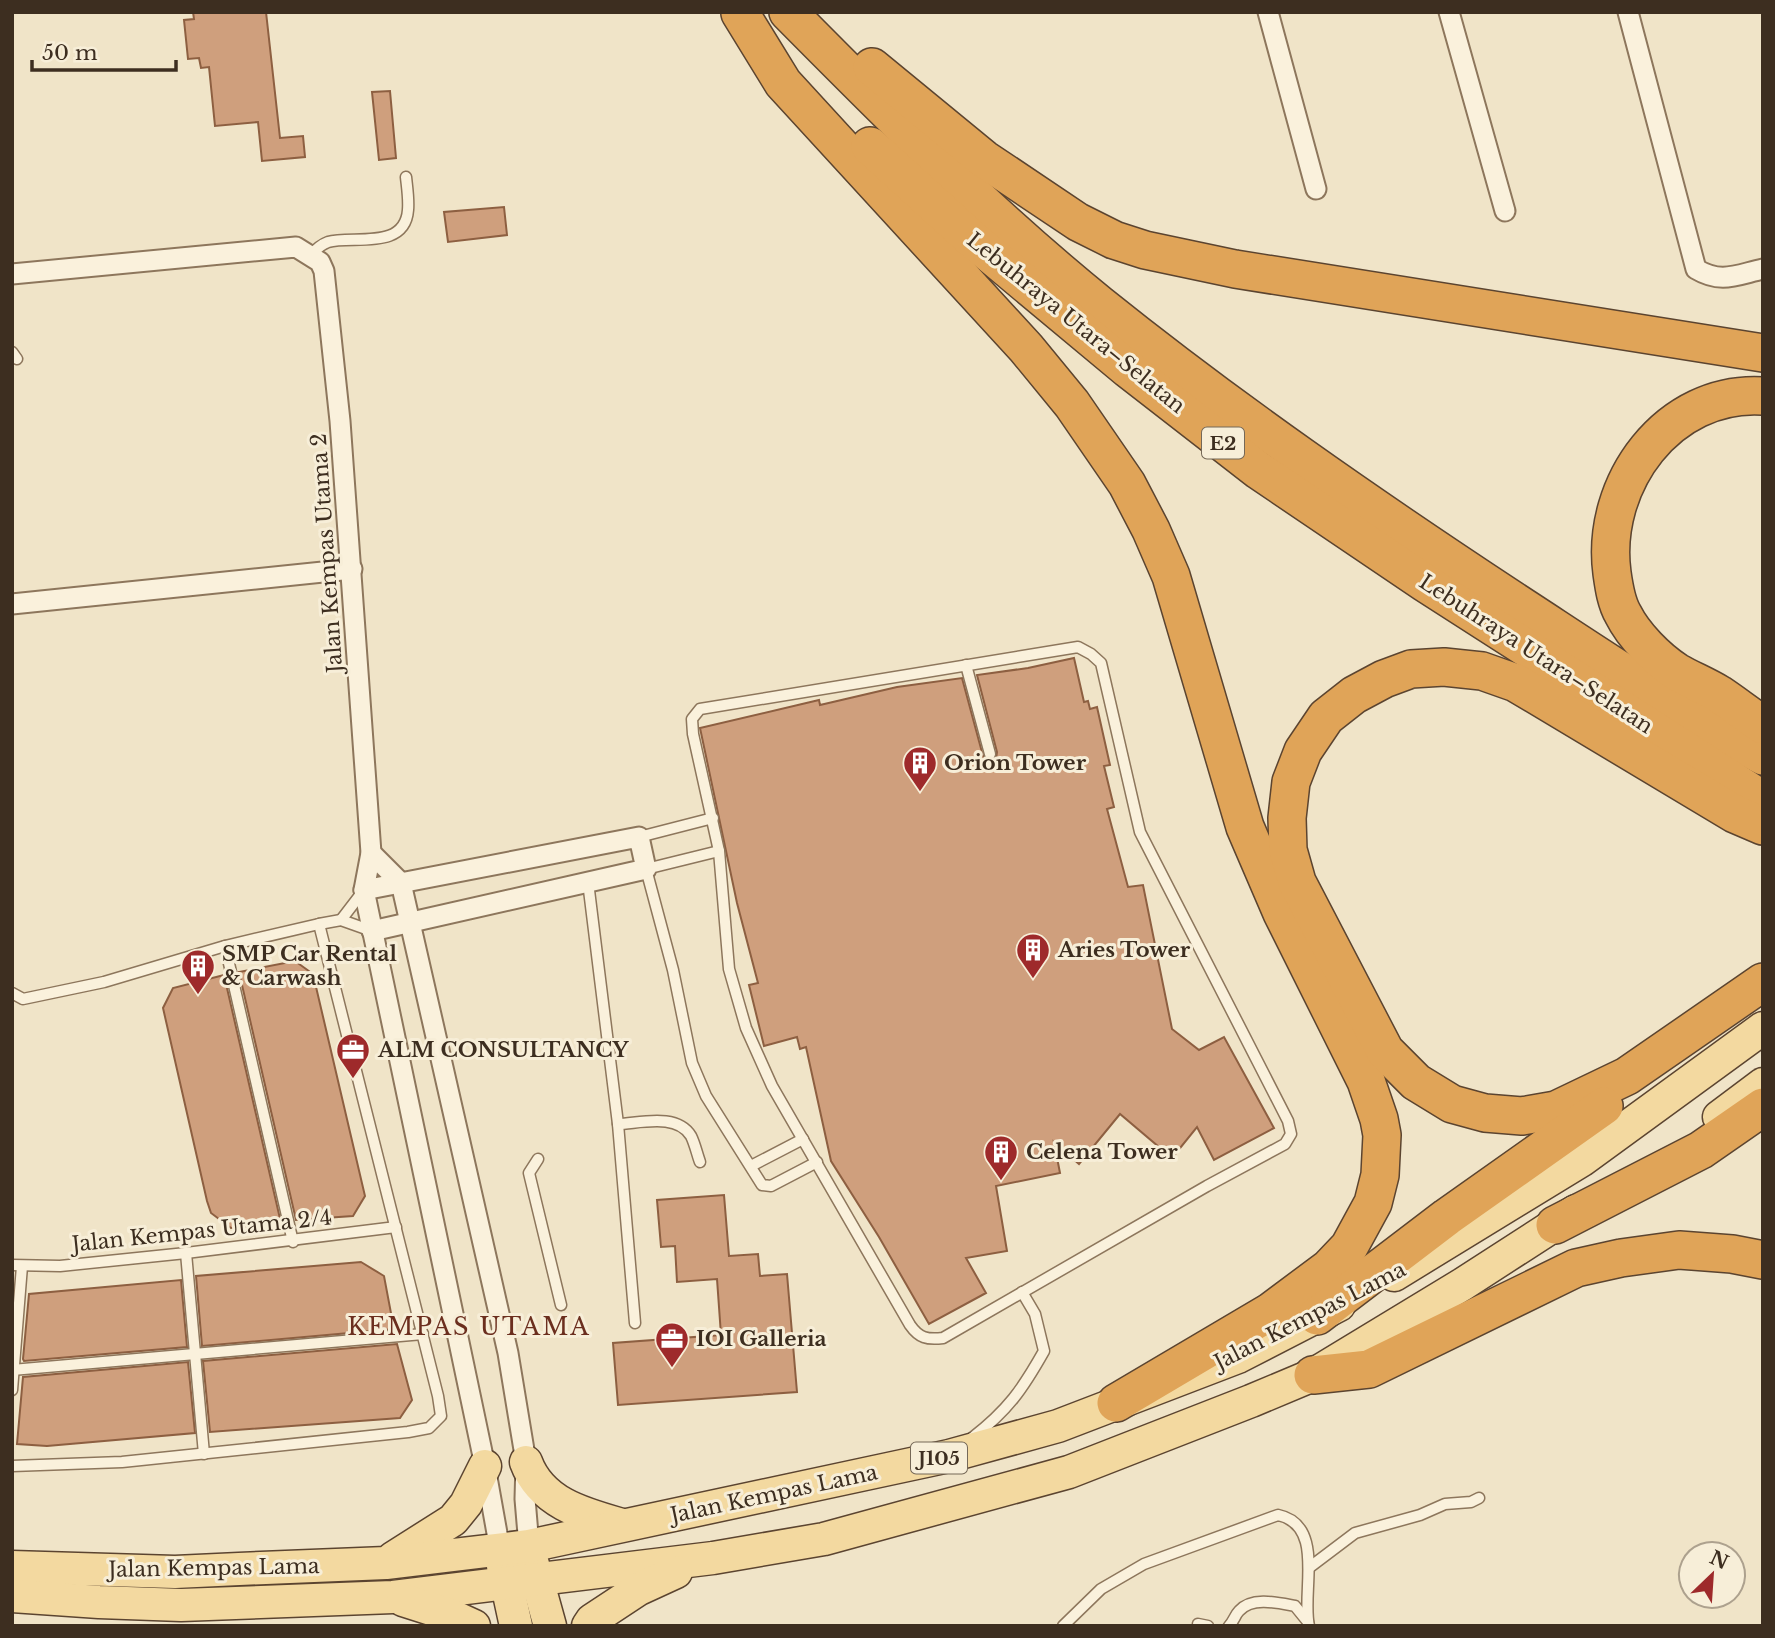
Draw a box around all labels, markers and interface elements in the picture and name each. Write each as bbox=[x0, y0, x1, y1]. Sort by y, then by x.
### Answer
scale bar bbox=[32, 28, 175, 72]
text: 50 m bbox=[42, 40, 98, 66]
street label: Lebuhraya Utara–Selatan bbox=[962, 227, 1190, 419]
road number: E2 bbox=[1202, 428, 1244, 458]
street label: Jalan Kempas Utama 2 bbox=[306, 432, 349, 677]
street label: Lebuhraya Utara–Selatan bbox=[1414, 569, 1658, 739]
building icon: Orion Tower bbox=[901, 744, 939, 793]
place label: Orion Tower bbox=[944, 750, 1087, 776]
building icon: Aries Tower bbox=[1014, 931, 1052, 980]
place label: Aries Tower bbox=[1057, 937, 1191, 963]
place label: SMP Car Rental & Carwash bbox=[222, 941, 398, 991]
building icon: SMP Car Rental & Carwash bbox=[179, 947, 217, 996]
office icon: ALM CONSULTANCY bbox=[334, 1031, 372, 1080]
place label: ALM CONSULTANCY bbox=[377, 1037, 629, 1063]
building icon: Celena Tower bbox=[982, 1133, 1020, 1182]
place label: Celena Tower bbox=[1026, 1139, 1178, 1165]
street label: Jalan Kempas Utama 2/4 bbox=[68, 1204, 333, 1258]
street label: Jalan Kempas Lama bbox=[1207, 1256, 1410, 1377]
district label: KEMPAS UTAMA bbox=[347, 1312, 591, 1341]
office icon: IOI Galleria bbox=[653, 1320, 691, 1369]
place label: IOI Galleria bbox=[696, 1326, 827, 1352]
road number: J105 bbox=[911, 1442, 967, 1474]
street label: Jalan Kempas Lama bbox=[665, 1459, 880, 1529]
north arrow bbox=[1677, 1540, 1747, 1610]
text: N bbox=[1706, 1546, 1732, 1574]
street label: Jalan Kempas Lama bbox=[105, 1553, 320, 1583]

